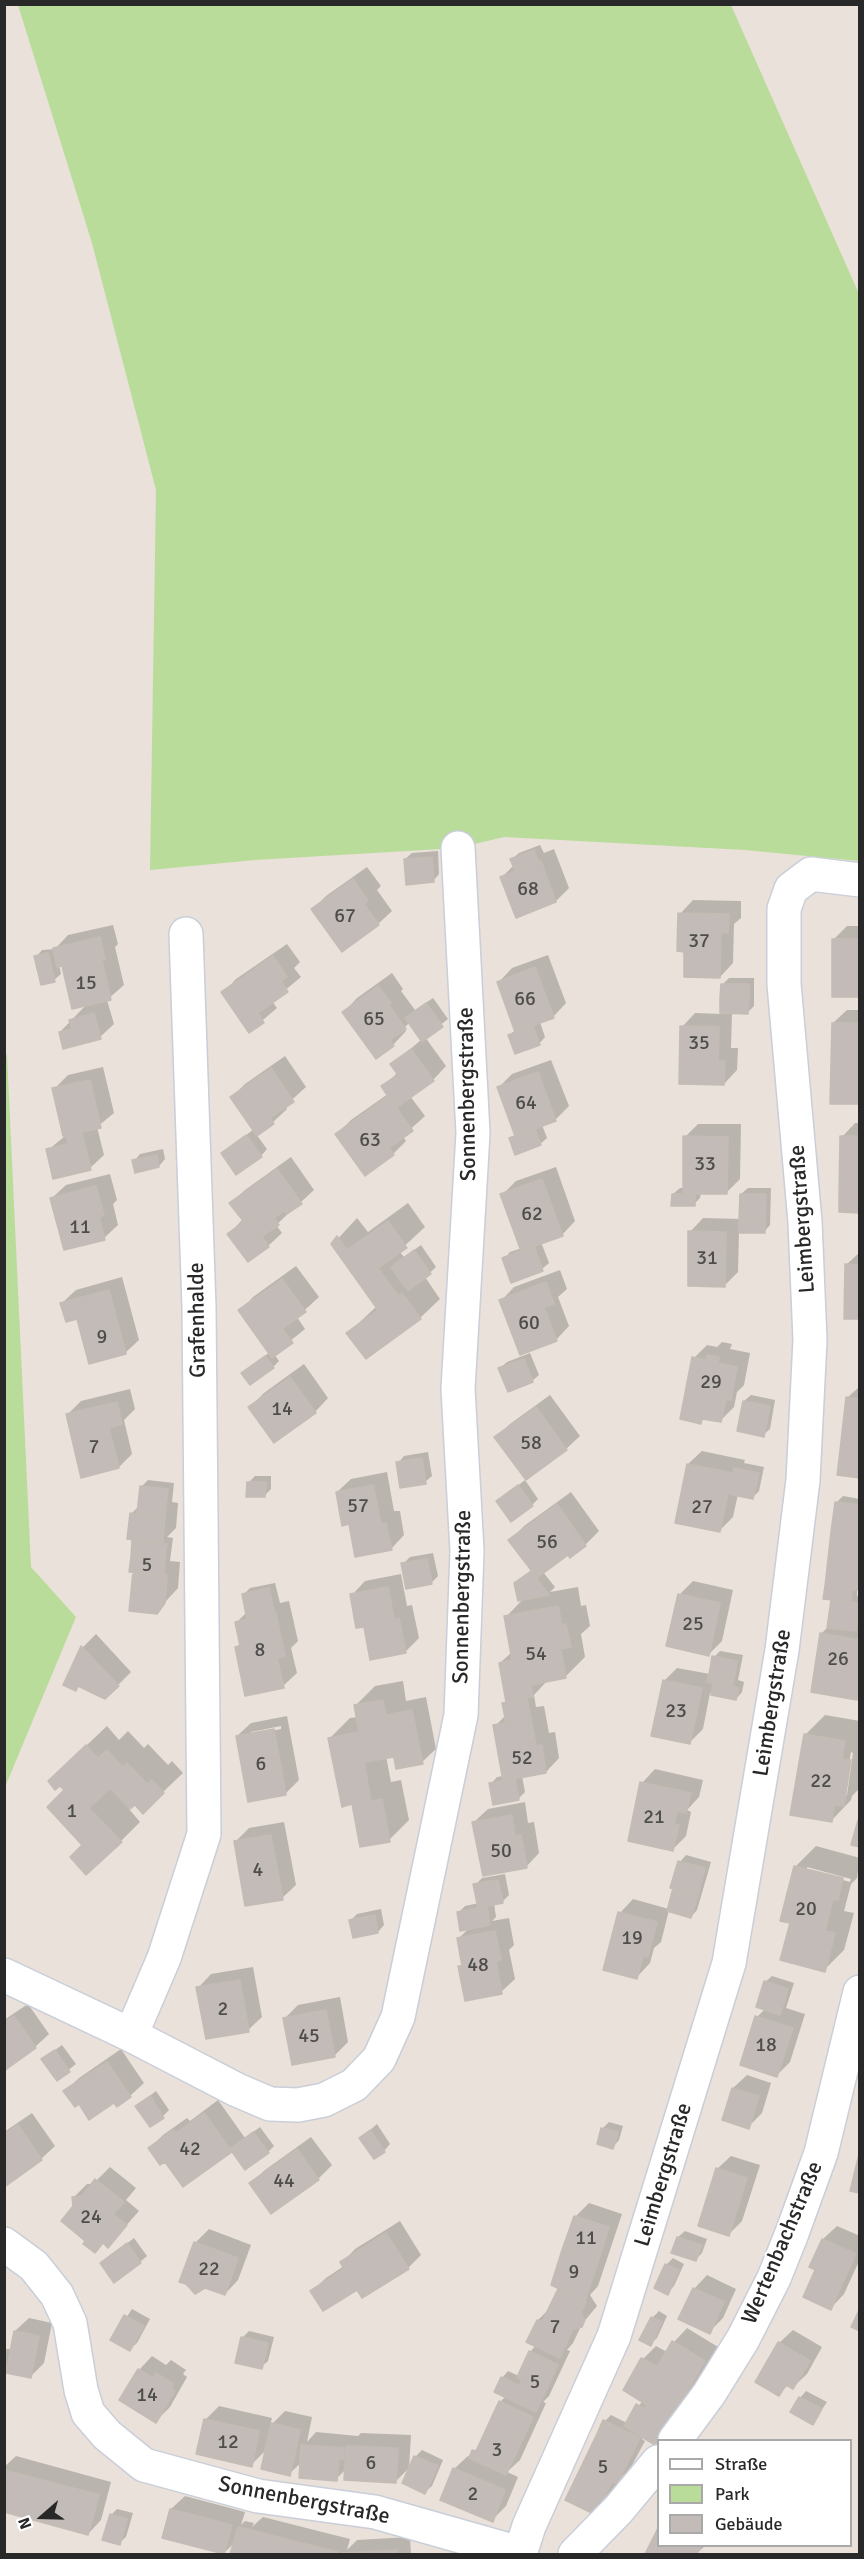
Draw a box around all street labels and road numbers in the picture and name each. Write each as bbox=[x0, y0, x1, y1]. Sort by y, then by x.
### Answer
street label: Sonnenbergstraße bbox=[453, 1007, 483, 1181]
street label: Leimbergstraße bbox=[785, 1144, 821, 1294]
street label: Grafenhalde bbox=[184, 1262, 212, 1378]
street label: Sonnenbergstraße bbox=[448, 1510, 478, 1684]
street label: Leimbergstraße bbox=[748, 1627, 798, 1779]
street label: Leimbergstraße bbox=[630, 2100, 698, 2250]
street label: Wertenbachstraße bbox=[737, 2158, 829, 2328]
street label: Sonnenbergstraße bbox=[216, 2471, 392, 2531]

